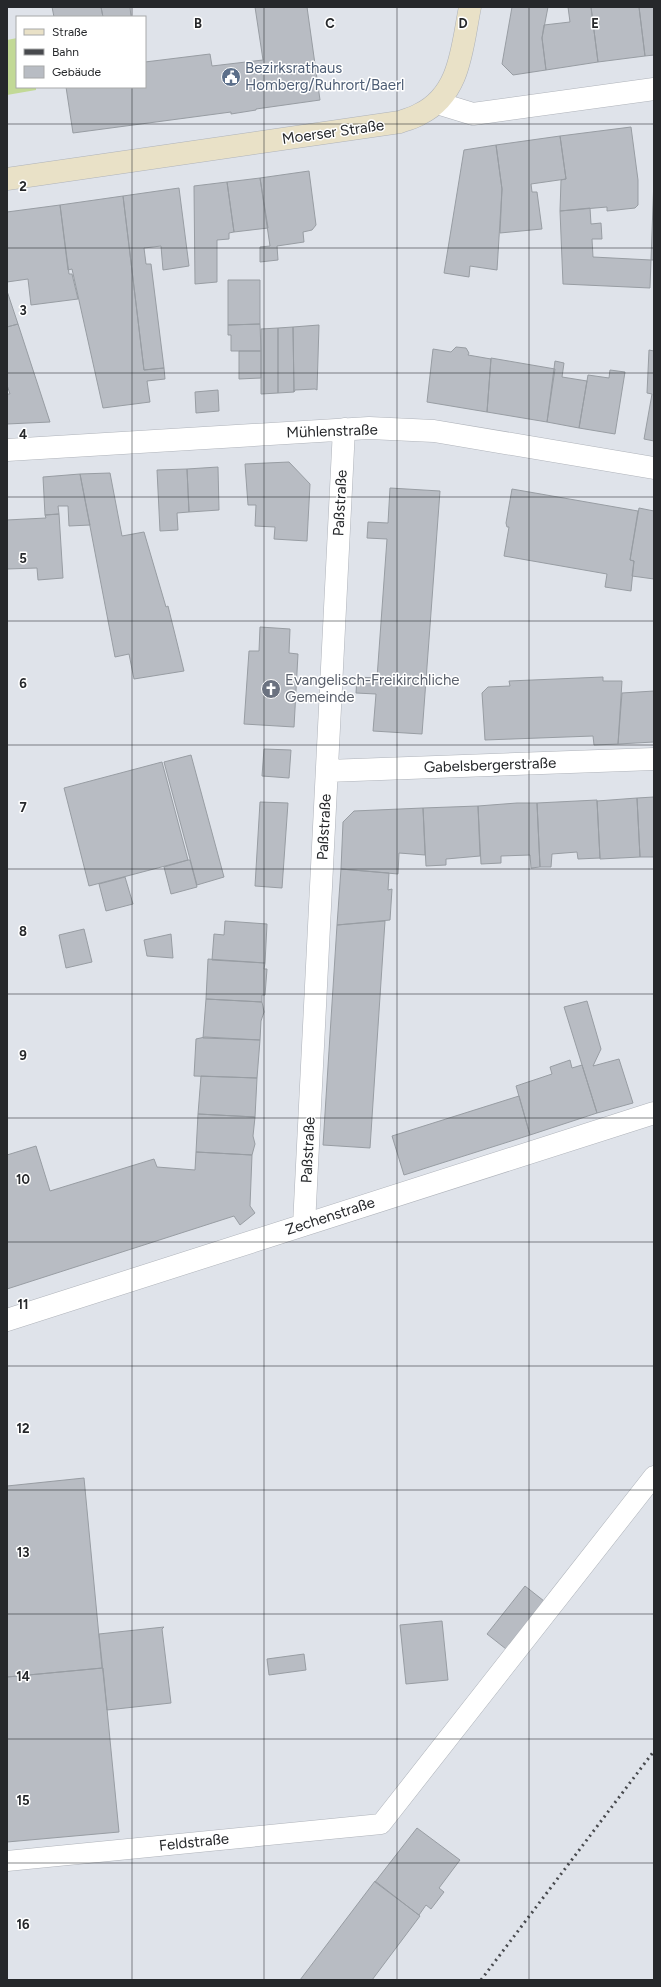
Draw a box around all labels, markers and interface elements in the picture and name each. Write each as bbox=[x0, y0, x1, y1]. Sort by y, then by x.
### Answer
legend bbox=[16, 16, 146, 88]
text: B bbox=[194, 16, 202, 31]
text: C bbox=[325, 16, 335, 31]
text: D bbox=[458, 16, 468, 31]
text: E bbox=[591, 16, 599, 31]
text: Straße bbox=[52, 25, 88, 39]
text: Bahn bbox=[52, 45, 79, 59]
place label: Bezirksrathaus Homberg/Ruhrort/Baerl bbox=[245, 59, 404, 94]
text: Gebäude bbox=[52, 65, 102, 79]
public building icon: Bezirksrathaus Homberg/Ruhrort/Baerl bbox=[220, 66, 242, 88]
street label: Moerser Straße bbox=[281, 116, 385, 148]
text: 2 bbox=[19, 179, 27, 194]
text: 3 bbox=[19, 303, 27, 318]
street label: Mühlenstraße bbox=[286, 420, 378, 442]
text: 4 bbox=[19, 427, 27, 442]
street label: Paßstraße bbox=[329, 469, 351, 537]
text: 5 bbox=[19, 551, 27, 566]
place label: Evangelisch-Freikirchliche Gemeinde bbox=[285, 671, 460, 706]
text: 6 bbox=[19, 676, 27, 691]
church icon: Evangelisch-Freikirchliche Gemeinde bbox=[260, 678, 282, 700]
street label: Gabelsbergerstraße bbox=[423, 754, 557, 776]
street label: Paßstraße bbox=[313, 793, 335, 861]
text: 7 bbox=[19, 800, 27, 815]
text: 8 bbox=[19, 924, 27, 939]
text: 9 bbox=[19, 1048, 27, 1063]
street label: Paßstraße bbox=[297, 1116, 319, 1184]
text: 10 bbox=[16, 1172, 30, 1187]
street label: Zechenstraße bbox=[283, 1193, 377, 1239]
text: 11 bbox=[18, 1297, 28, 1312]
text: 12 bbox=[16, 1421, 30, 1436]
text: 13 bbox=[17, 1545, 29, 1560]
text: 14 bbox=[16, 1669, 30, 1684]
text: 15 bbox=[16, 1793, 30, 1808]
street label: Feldstraße bbox=[158, 1829, 230, 1855]
text: 16 bbox=[16, 1917, 30, 1932]

